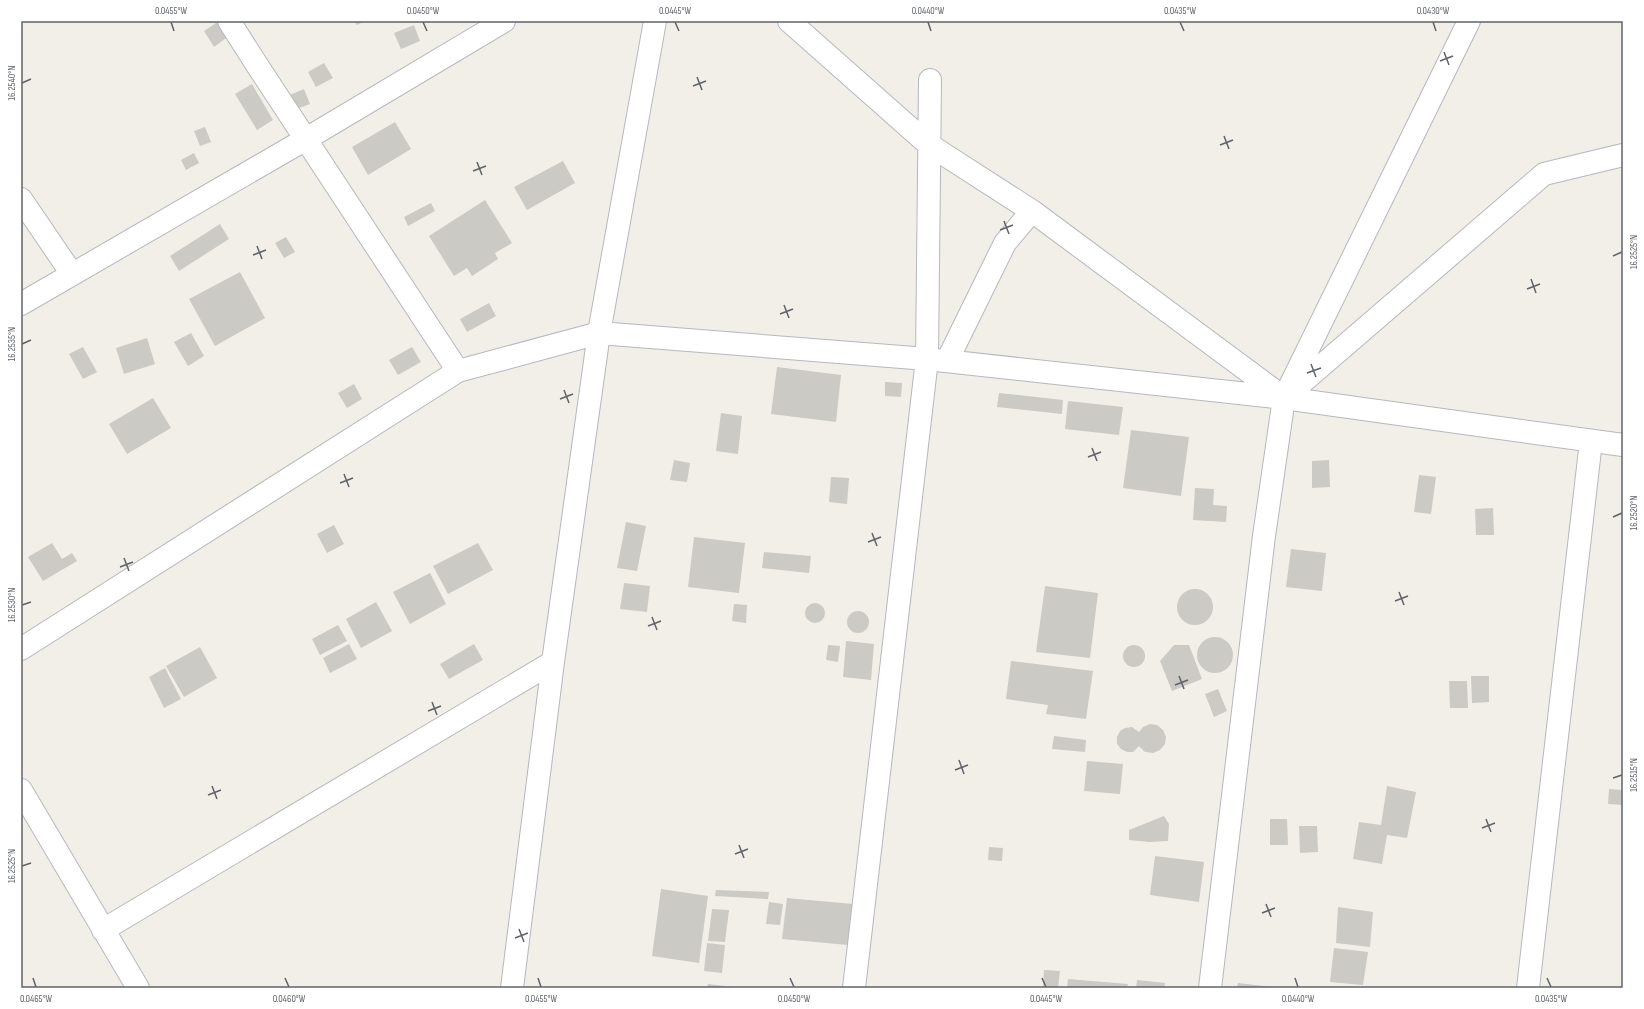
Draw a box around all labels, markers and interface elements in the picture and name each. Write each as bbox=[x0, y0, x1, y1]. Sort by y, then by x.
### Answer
text: 0.0455°W bbox=[155, 5, 187, 17]
text: 0.0450°W bbox=[407, 5, 440, 17]
text: 0.0445°W bbox=[659, 5, 692, 17]
text: 0.0440°W bbox=[912, 5, 945, 17]
text: 0.0435°W bbox=[1164, 5, 1197, 17]
text: 0.0430°W bbox=[1417, 5, 1450, 17]
text: 16.2540°N bbox=[6, 66, 18, 100]
text: 16.2525°N bbox=[1628, 235, 1640, 269]
text: 16.2535°N bbox=[6, 327, 18, 361]
text: 16.2520°N bbox=[1628, 496, 1640, 530]
text: 16.2530°N bbox=[6, 588, 18, 622]
text: 16.2515°N bbox=[1628, 758, 1640, 792]
text: 16.2525°N bbox=[6, 849, 18, 883]
text: 0.0465°W bbox=[20, 993, 53, 1005]
text: 0.0460°W bbox=[273, 993, 306, 1005]
text: 0.0455°W bbox=[525, 993, 557, 1005]
text: 0.0450°W bbox=[778, 993, 811, 1005]
text: 0.0445°W bbox=[1030, 993, 1063, 1005]
text: 0.0440°W bbox=[1282, 993, 1315, 1005]
text: 0.0435°W bbox=[1535, 993, 1568, 1005]

